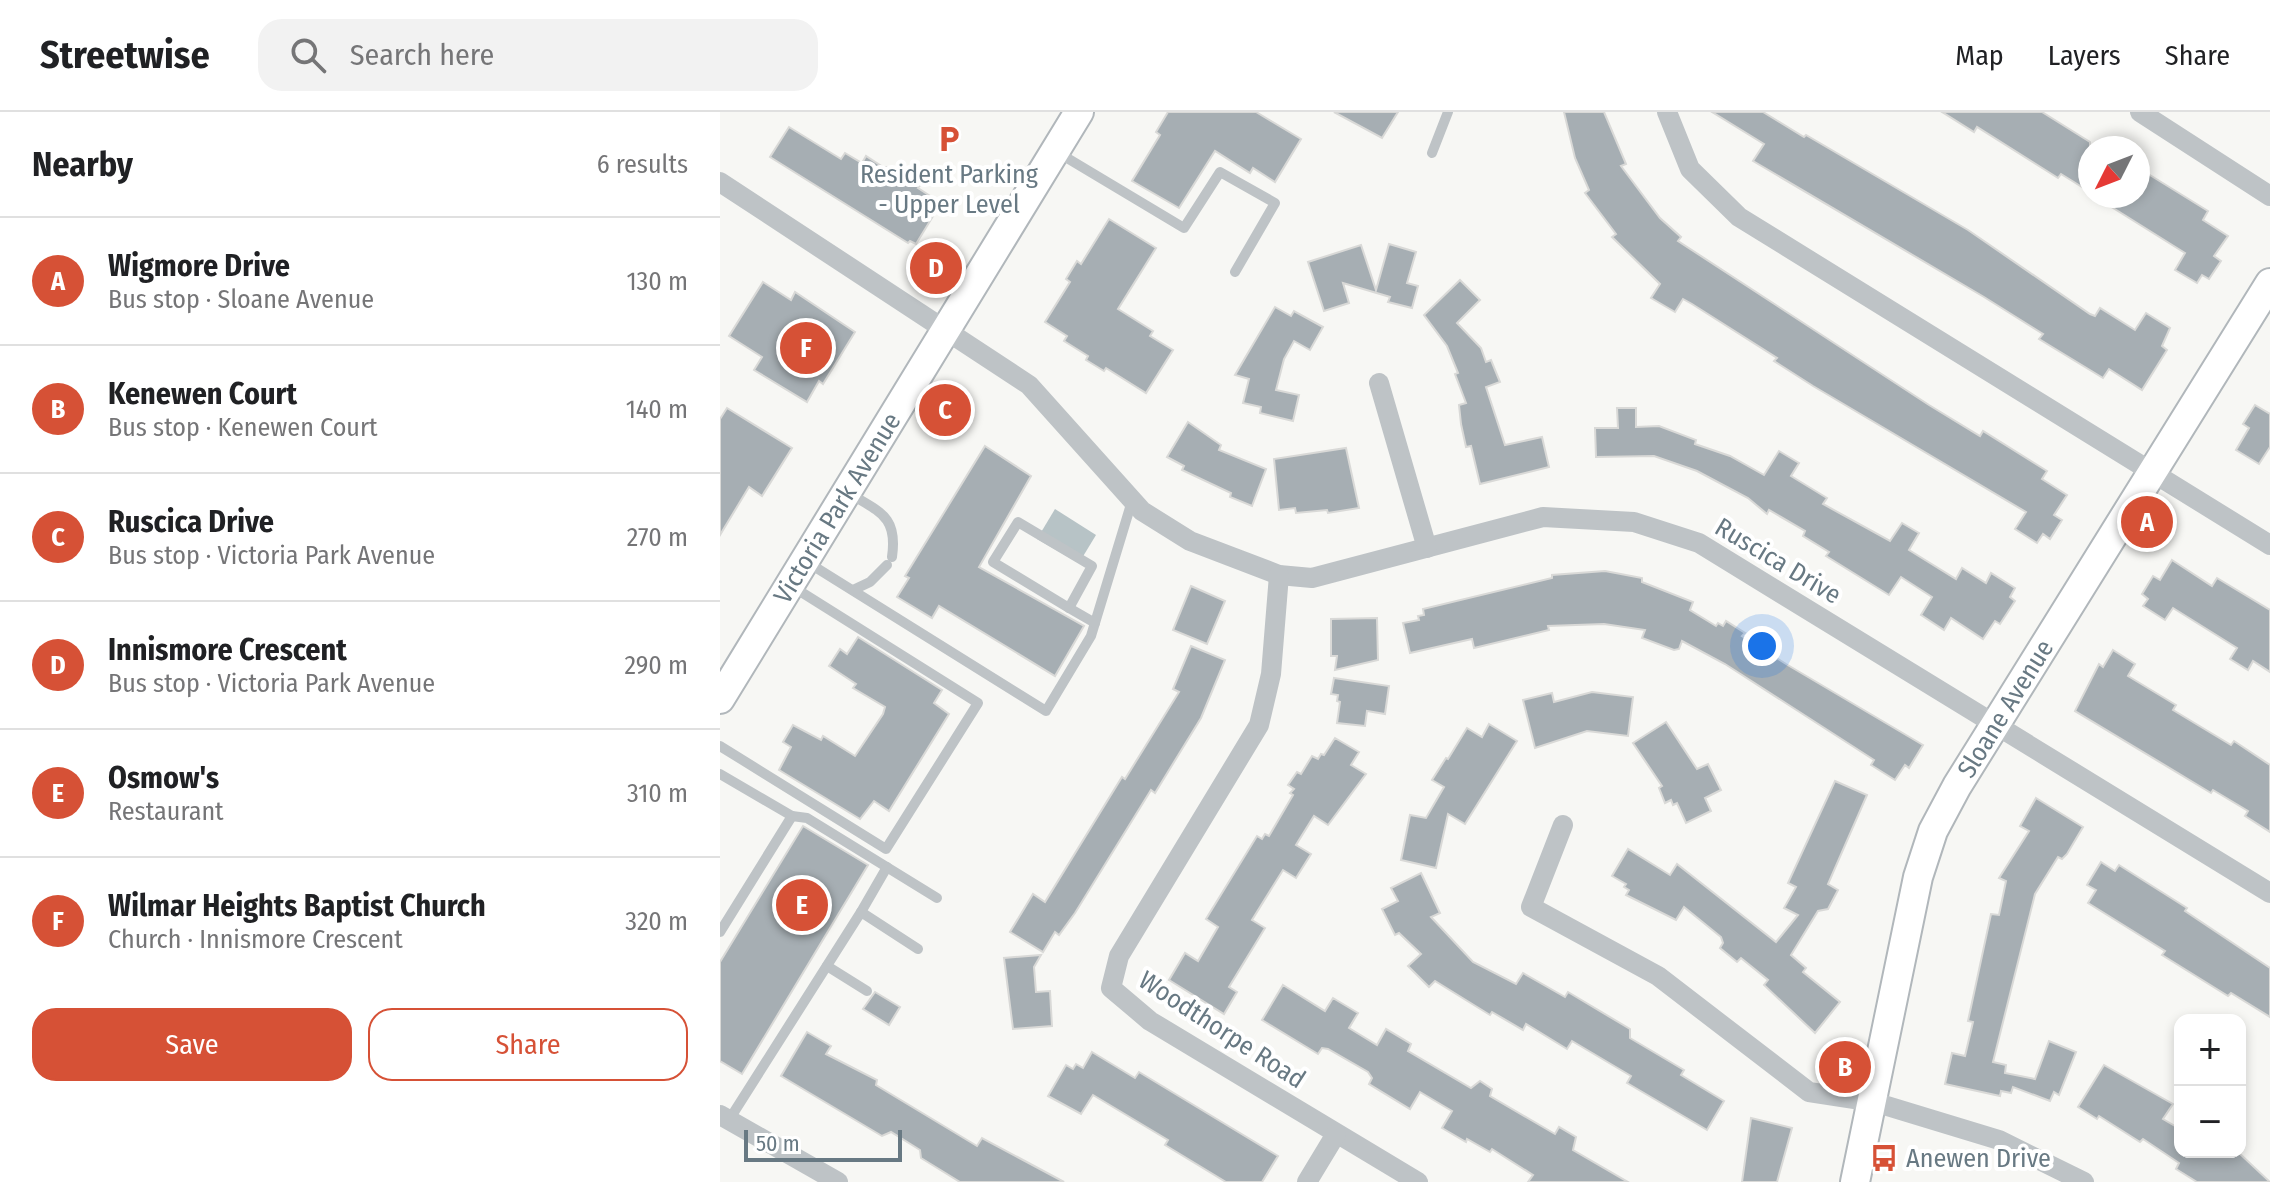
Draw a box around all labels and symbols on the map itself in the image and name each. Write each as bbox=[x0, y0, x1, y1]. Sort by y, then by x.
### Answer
parking icon: Resident Parking - Upper Level bbox=[934, 124, 964, 154]
north arrow bbox=[2078, 136, 2150, 208]
place label: Resident Parking - Upper Level bbox=[860, 159, 1039, 220]
pin: D bbox=[910, 238, 962, 298]
pin: F bbox=[780, 318, 832, 378]
pin: C bbox=[919, 380, 971, 440]
street label: Victoria Park Avenue bbox=[767, 407, 907, 609]
pin: A bbox=[2121, 492, 2173, 552]
street label: Ruscica Drive bbox=[1709, 511, 1847, 611]
your location bbox=[1742, 626, 1782, 666]
street label: Sloane Avenue bbox=[1951, 634, 2060, 783]
pin: E bbox=[776, 875, 828, 935]
street label: Woodthorpe Road bbox=[1133, 965, 1311, 1095]
pin: B bbox=[1819, 1037, 1871, 1097]
scale bar bbox=[744, 1126, 902, 1162]
bus stop icon: Anewen Drive bbox=[1869, 1143, 1899, 1173]
place label: Anewen Drive bbox=[1906, 1143, 2051, 1174]

